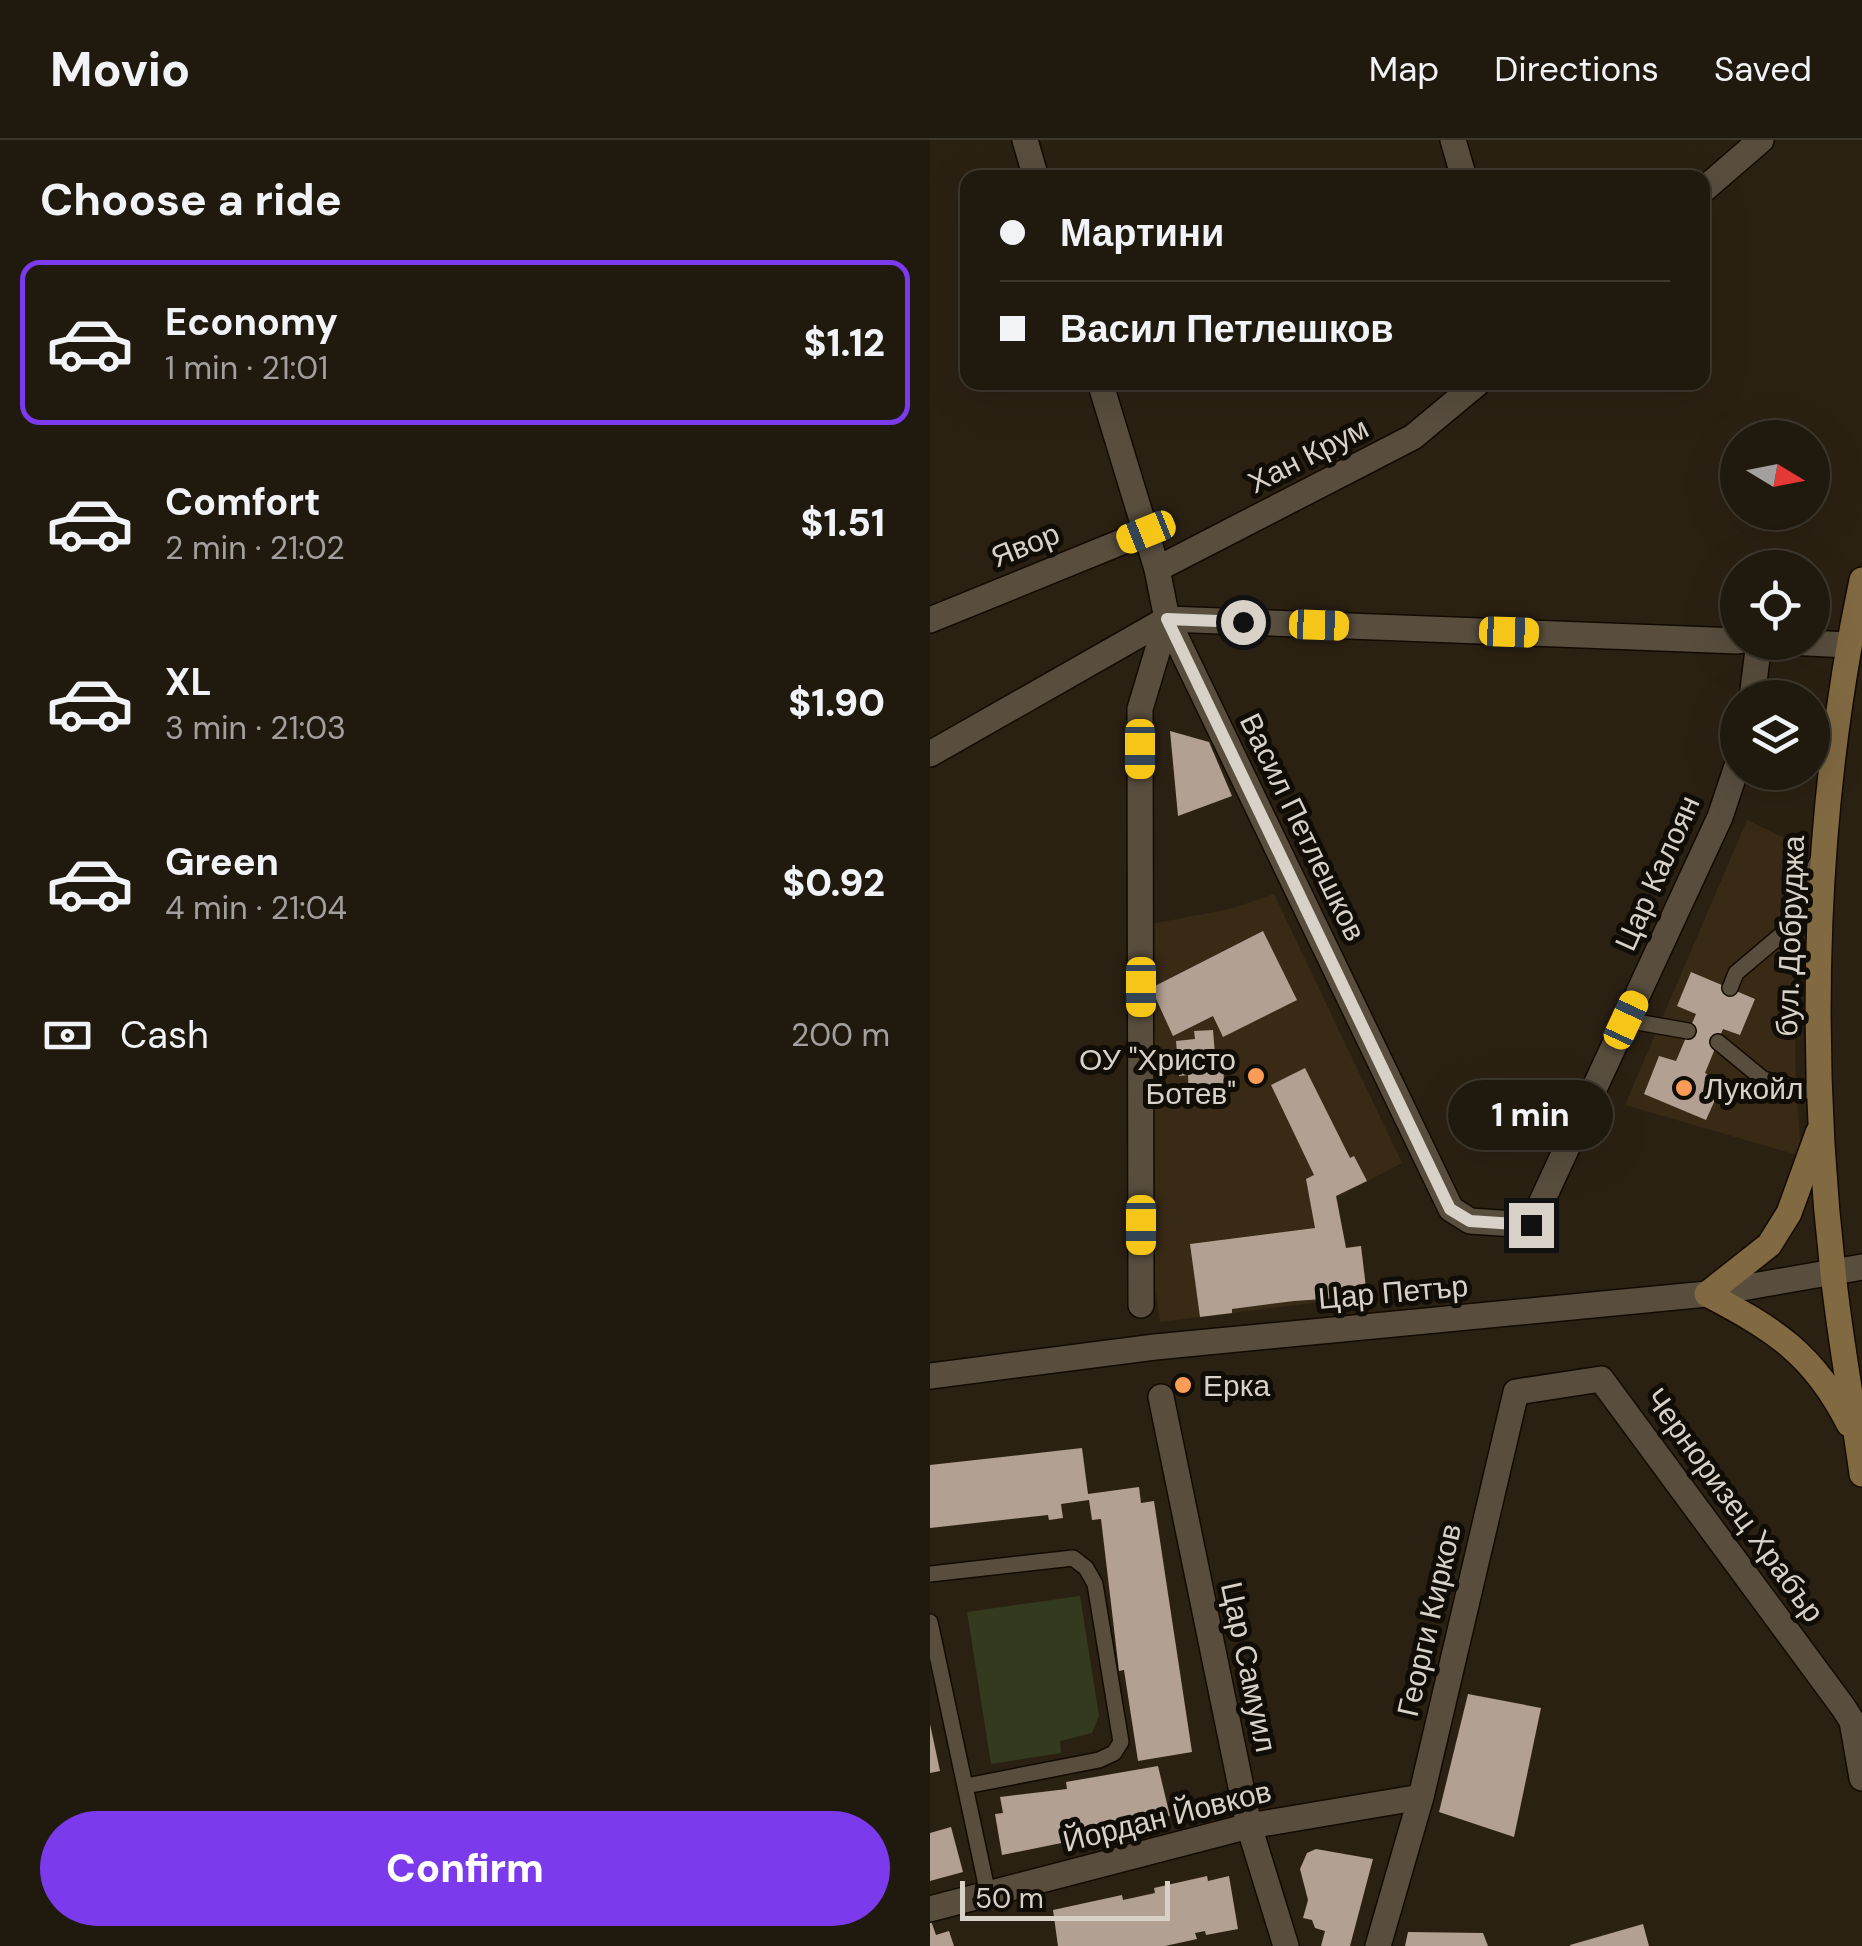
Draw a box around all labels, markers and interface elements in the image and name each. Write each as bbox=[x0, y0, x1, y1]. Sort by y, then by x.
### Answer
text: Movio bbox=[50, 38, 190, 101]
text: Map bbox=[1369, 46, 1439, 92]
text: Directions bbox=[1494, 46, 1659, 92]
text: Saved bbox=[1714, 46, 1812, 92]
text: Choose a ride bbox=[40, 170, 342, 229]
text: Мартини bbox=[1060, 208, 1224, 258]
text: Economy bbox=[165, 297, 338, 347]
icon: car bbox=[45, 298, 135, 388]
text: Васил Петлешков bbox=[1060, 304, 1394, 354]
text: $1.12 bbox=[803, 318, 885, 368]
text: 1 min · 21:01 bbox=[165, 347, 328, 389]
street label: Хан Крум bbox=[1241, 408, 1375, 502]
north arrow bbox=[1720, 420, 1830, 530]
map controls bbox=[1720, 420, 1830, 790]
text: Comfort bbox=[165, 477, 321, 527]
icon: car bbox=[45, 478, 135, 568]
text: $1.51 bbox=[800, 498, 885, 548]
car bbox=[1113, 507, 1179, 557]
street label: Явор bbox=[985, 514, 1065, 576]
text: 2 min · 21:02 bbox=[165, 527, 345, 569]
button: locate bbox=[1720, 550, 1830, 660]
route start bbox=[1221, 600, 1266, 645]
car bbox=[1288, 609, 1350, 641]
car bbox=[1478, 616, 1540, 648]
text: XL bbox=[165, 657, 212, 707]
icon: car bbox=[45, 658, 135, 748]
text: $1.90 bbox=[788, 678, 885, 728]
button: layers bbox=[1720, 680, 1830, 790]
text: 3 min · 21:03 bbox=[165, 707, 346, 749]
street label: Васил Петлешков bbox=[1231, 707, 1375, 947]
car bbox=[1125, 719, 1155, 779]
street label: Цар Калоян bbox=[1605, 789, 1709, 957]
street label: бул. Добруджа bbox=[1767, 834, 1813, 1037]
text: Green bbox=[165, 837, 279, 887]
icon: car bbox=[45, 838, 135, 928]
text: $0.92 bbox=[782, 858, 885, 908]
text: 4 min · 21:04 bbox=[165, 887, 347, 929]
car bbox=[1126, 957, 1156, 1017]
car bbox=[1600, 986, 1652, 1054]
icon: cash bbox=[40, 1008, 95, 1063]
text: Cash bbox=[120, 1010, 209, 1060]
text: 200 m bbox=[791, 1014, 890, 1056]
place label: ОУ "Христо Ботев" bbox=[1079, 1040, 1236, 1113]
marker: ОУ "Христо Ботев" bbox=[1245, 1065, 1267, 1087]
place label: Лукойл bbox=[1704, 1069, 1803, 1108]
marker: Лукойл bbox=[1673, 1077, 1695, 1099]
callout: 1 min bbox=[1448, 1080, 1614, 1150]
text: 1 min bbox=[1491, 1094, 1570, 1136]
car bbox=[1126, 1195, 1156, 1255]
route end bbox=[1509, 1203, 1554, 1248]
street label: Цар Петър bbox=[1316, 1266, 1470, 1318]
place label: Ерка bbox=[1203, 1366, 1270, 1405]
marker: Ерка bbox=[1172, 1374, 1194, 1396]
street label: Черноризец Храбър bbox=[1637, 1380, 1833, 1630]
street label: Георги Кирков bbox=[1388, 1520, 1470, 1720]
street label: Цар Самуил bbox=[1212, 1578, 1286, 1756]
street label: Йордан Йовков bbox=[1059, 1771, 1275, 1861]
button: Confirm bbox=[40, 1811, 890, 1926]
scale bar bbox=[960, 1876, 1170, 1920]
text: 50 m bbox=[975, 1880, 1044, 1917]

